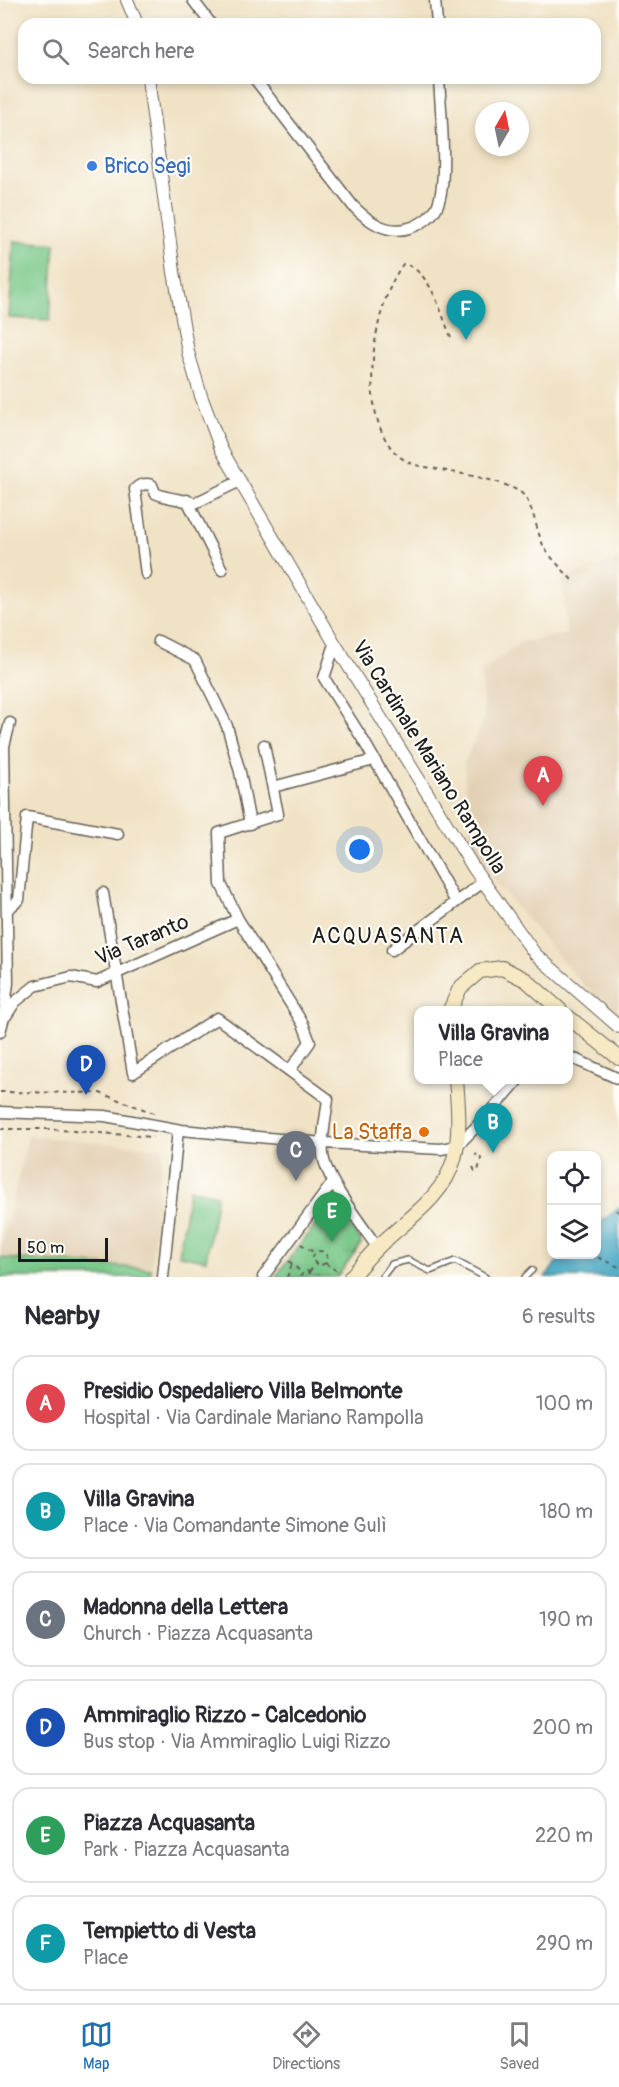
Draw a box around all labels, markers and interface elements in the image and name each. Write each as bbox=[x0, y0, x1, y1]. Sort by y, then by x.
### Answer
search box bbox=[18, 18, 601, 84]
icon: search bbox=[39, 35, 72, 68]
text: Search here bbox=[87, 37, 194, 65]
north arrow bbox=[475, 102, 529, 156]
place label: Brico Segi bbox=[104, 153, 191, 180]
marker: Brico Segi bbox=[85, 159, 99, 173]
pin: F bbox=[446, 290, 486, 340]
street label: Via Cardinale Mariano Rampolla bbox=[346, 635, 512, 879]
pin: A bbox=[524, 756, 562, 806]
your location bbox=[345, 835, 374, 864]
street label: Via Taranto bbox=[91, 908, 193, 972]
district label: ACQUASANTA bbox=[312, 922, 464, 950]
popup bbox=[414, 1006, 573, 1084]
text: Villa Gravina bbox=[438, 1019, 549, 1047]
pin: D bbox=[66, 1046, 106, 1095]
text: Place bbox=[438, 1047, 483, 1072]
pin: B bbox=[474, 1104, 512, 1153]
place label: La Staffa bbox=[332, 1119, 412, 1146]
marker: La Staffa bbox=[417, 1125, 431, 1139]
pin: C bbox=[276, 1132, 316, 1181]
map controls bbox=[547, 1151, 601, 1259]
button: locate bbox=[547, 1151, 601, 1205]
pin: E bbox=[312, 1192, 352, 1242]
button: layers bbox=[547, 1205, 601, 1259]
scale bar bbox=[18, 1235, 108, 1262]
text: 50 m bbox=[27, 1238, 64, 1258]
text: Nearby bbox=[24, 1300, 100, 1332]
text: 6 results bbox=[522, 1304, 595, 1329]
text: Presidio Ospedaliero Villa Belmonte bbox=[83, 1377, 402, 1405]
text: A bbox=[39, 1391, 52, 1416]
text: 100 m bbox=[536, 1391, 593, 1416]
text: Hospital · Via Cardinale Mariano Rampolla bbox=[83, 1405, 423, 1430]
text: Villa Gravina bbox=[83, 1485, 195, 1513]
text: B bbox=[40, 1499, 51, 1524]
text: 180 m bbox=[539, 1499, 593, 1524]
text: Place · Via Comandante Simone Gulì bbox=[83, 1513, 386, 1538]
text: Madonna della Lettera bbox=[83, 1593, 288, 1621]
text: C bbox=[39, 1607, 52, 1632]
text: 190 m bbox=[539, 1607, 593, 1632]
text: Church · Piazza Acquasanta bbox=[83, 1621, 313, 1646]
text: Ammiraglio Rizzo - Calcedonio bbox=[83, 1701, 366, 1729]
text: D bbox=[39, 1715, 52, 1740]
text: 200 m bbox=[532, 1715, 593, 1740]
text: Bus stop · Via Ammiraglio Luigi Rizzo bbox=[83, 1729, 391, 1754]
text: Piazza Acquasanta bbox=[83, 1809, 255, 1837]
text: E bbox=[40, 1823, 51, 1848]
text: 220 m bbox=[535, 1823, 593, 1848]
text: Park · Piazza Acquasanta bbox=[83, 1837, 290, 1862]
text: Tempietto di Vesta bbox=[83, 1917, 256, 1945]
text: F bbox=[39, 1931, 52, 1956]
text: 290 m bbox=[536, 1931, 593, 1956]
text: Place bbox=[83, 1945, 128, 1970]
tab: Map bbox=[80, 2018, 113, 2074]
tab: Directions bbox=[272, 2018, 340, 2074]
tab: Saved bbox=[500, 2018, 539, 2074]

